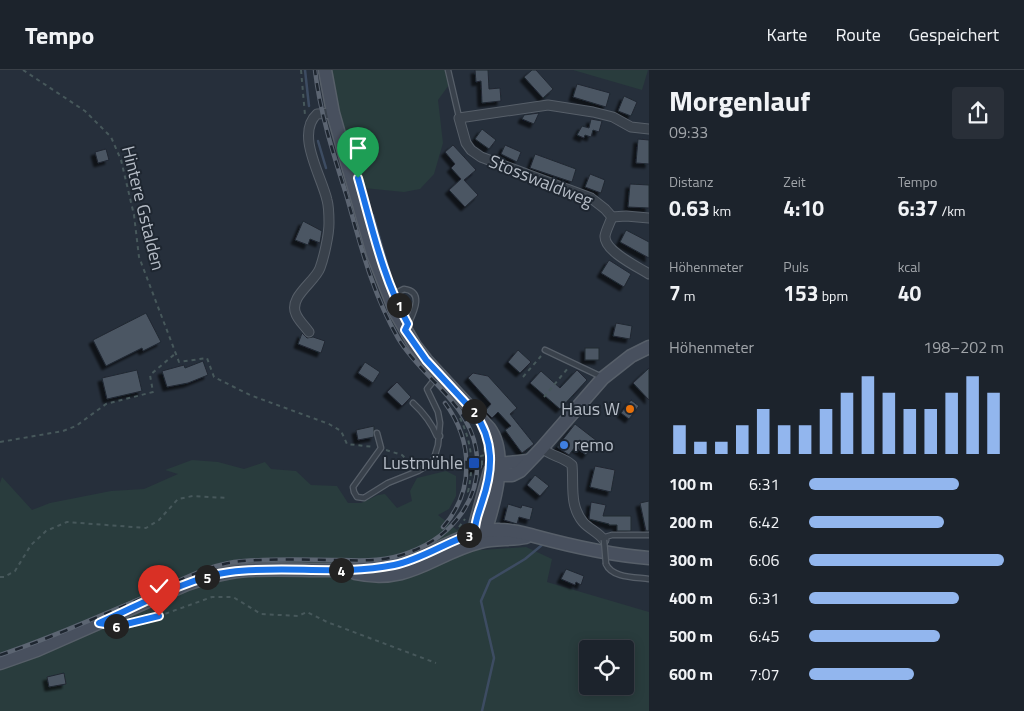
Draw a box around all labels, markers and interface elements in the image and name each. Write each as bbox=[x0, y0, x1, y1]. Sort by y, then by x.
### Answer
text: Tempo bbox=[25, 17, 94, 53]
text: Karte bbox=[766, 21, 807, 48]
text: Route bbox=[835, 21, 881, 48]
text: Gespeichert bbox=[909, 21, 999, 48]
text: Morgenlauf bbox=[669, 79, 810, 122]
button: share bbox=[952, 87, 1004, 139]
text: 09:33 bbox=[669, 120, 708, 144]
pin bbox=[337, 127, 379, 178]
icon: arrive bbox=[344, 134, 372, 162]
street label: Hintere Gstalden bbox=[115, 143, 172, 273]
street label: Stosswaldweg bbox=[485, 147, 597, 214]
text: Distanz bbox=[669, 171, 713, 192]
text: Zeit bbox=[783, 171, 806, 192]
text: Tempo bbox=[898, 171, 937, 192]
text: 0.63 bbox=[669, 192, 710, 224]
text: 4:10 bbox=[783, 192, 824, 224]
text: 6:37 bbox=[898, 192, 938, 224]
text: km bbox=[710, 200, 731, 221]
text: /km bbox=[938, 200, 966, 221]
text: Höhenmeter bbox=[669, 256, 743, 277]
text: Puls bbox=[783, 256, 809, 277]
text: kcal bbox=[898, 256, 921, 277]
text: 7 bbox=[669, 277, 681, 309]
text: 153 bbox=[783, 277, 819, 309]
text: 40 bbox=[898, 277, 921, 309]
text: m bbox=[681, 285, 696, 306]
text: bpm bbox=[819, 285, 848, 306]
pin: 1 bbox=[386, 292, 412, 318]
text: 1 bbox=[396, 295, 403, 316]
text: Höhenmeter bbox=[669, 335, 754, 359]
text: 198–202 m bbox=[923, 335, 1004, 359]
place label: Haus W bbox=[561, 395, 620, 422]
pin: 2 bbox=[462, 398, 486, 424]
text: 2 bbox=[471, 401, 478, 422]
marker: Haus W bbox=[624, 403, 636, 415]
place label: remo bbox=[574, 431, 614, 458]
marker: remo bbox=[558, 439, 570, 451]
place label: Lustmühle bbox=[383, 449, 463, 476]
marker: Lustmühle bbox=[467, 456, 481, 470]
text: 100 m bbox=[669, 472, 713, 496]
text: 6:31 bbox=[749, 472, 779, 496]
text: 200 m bbox=[669, 510, 713, 534]
text: 6:42 bbox=[749, 510, 779, 534]
pin: 3 bbox=[456, 522, 482, 548]
text: 3 bbox=[466, 525, 473, 546]
text: 300 m bbox=[669, 548, 713, 572]
text: 6:06 bbox=[749, 548, 779, 572]
pin: 4 bbox=[328, 558, 354, 582]
text: 4 bbox=[338, 560, 345, 581]
pin: 5 bbox=[194, 564, 220, 590]
pin bbox=[138, 565, 180, 616]
text: 5 bbox=[204, 567, 211, 588]
icon: check bbox=[145, 572, 173, 600]
text: 400 m bbox=[669, 586, 713, 610]
text: 6:31 bbox=[749, 586, 779, 610]
pin: 6 bbox=[104, 614, 128, 638]
text: 6 bbox=[113, 616, 120, 637]
text: 500 m bbox=[669, 624, 713, 648]
text: 6:45 bbox=[749, 624, 779, 648]
map controls bbox=[579, 640, 634, 695]
button: locate bbox=[579, 640, 634, 695]
text: 600 m bbox=[669, 662, 713, 686]
text: 7:07 bbox=[749, 662, 779, 686]

